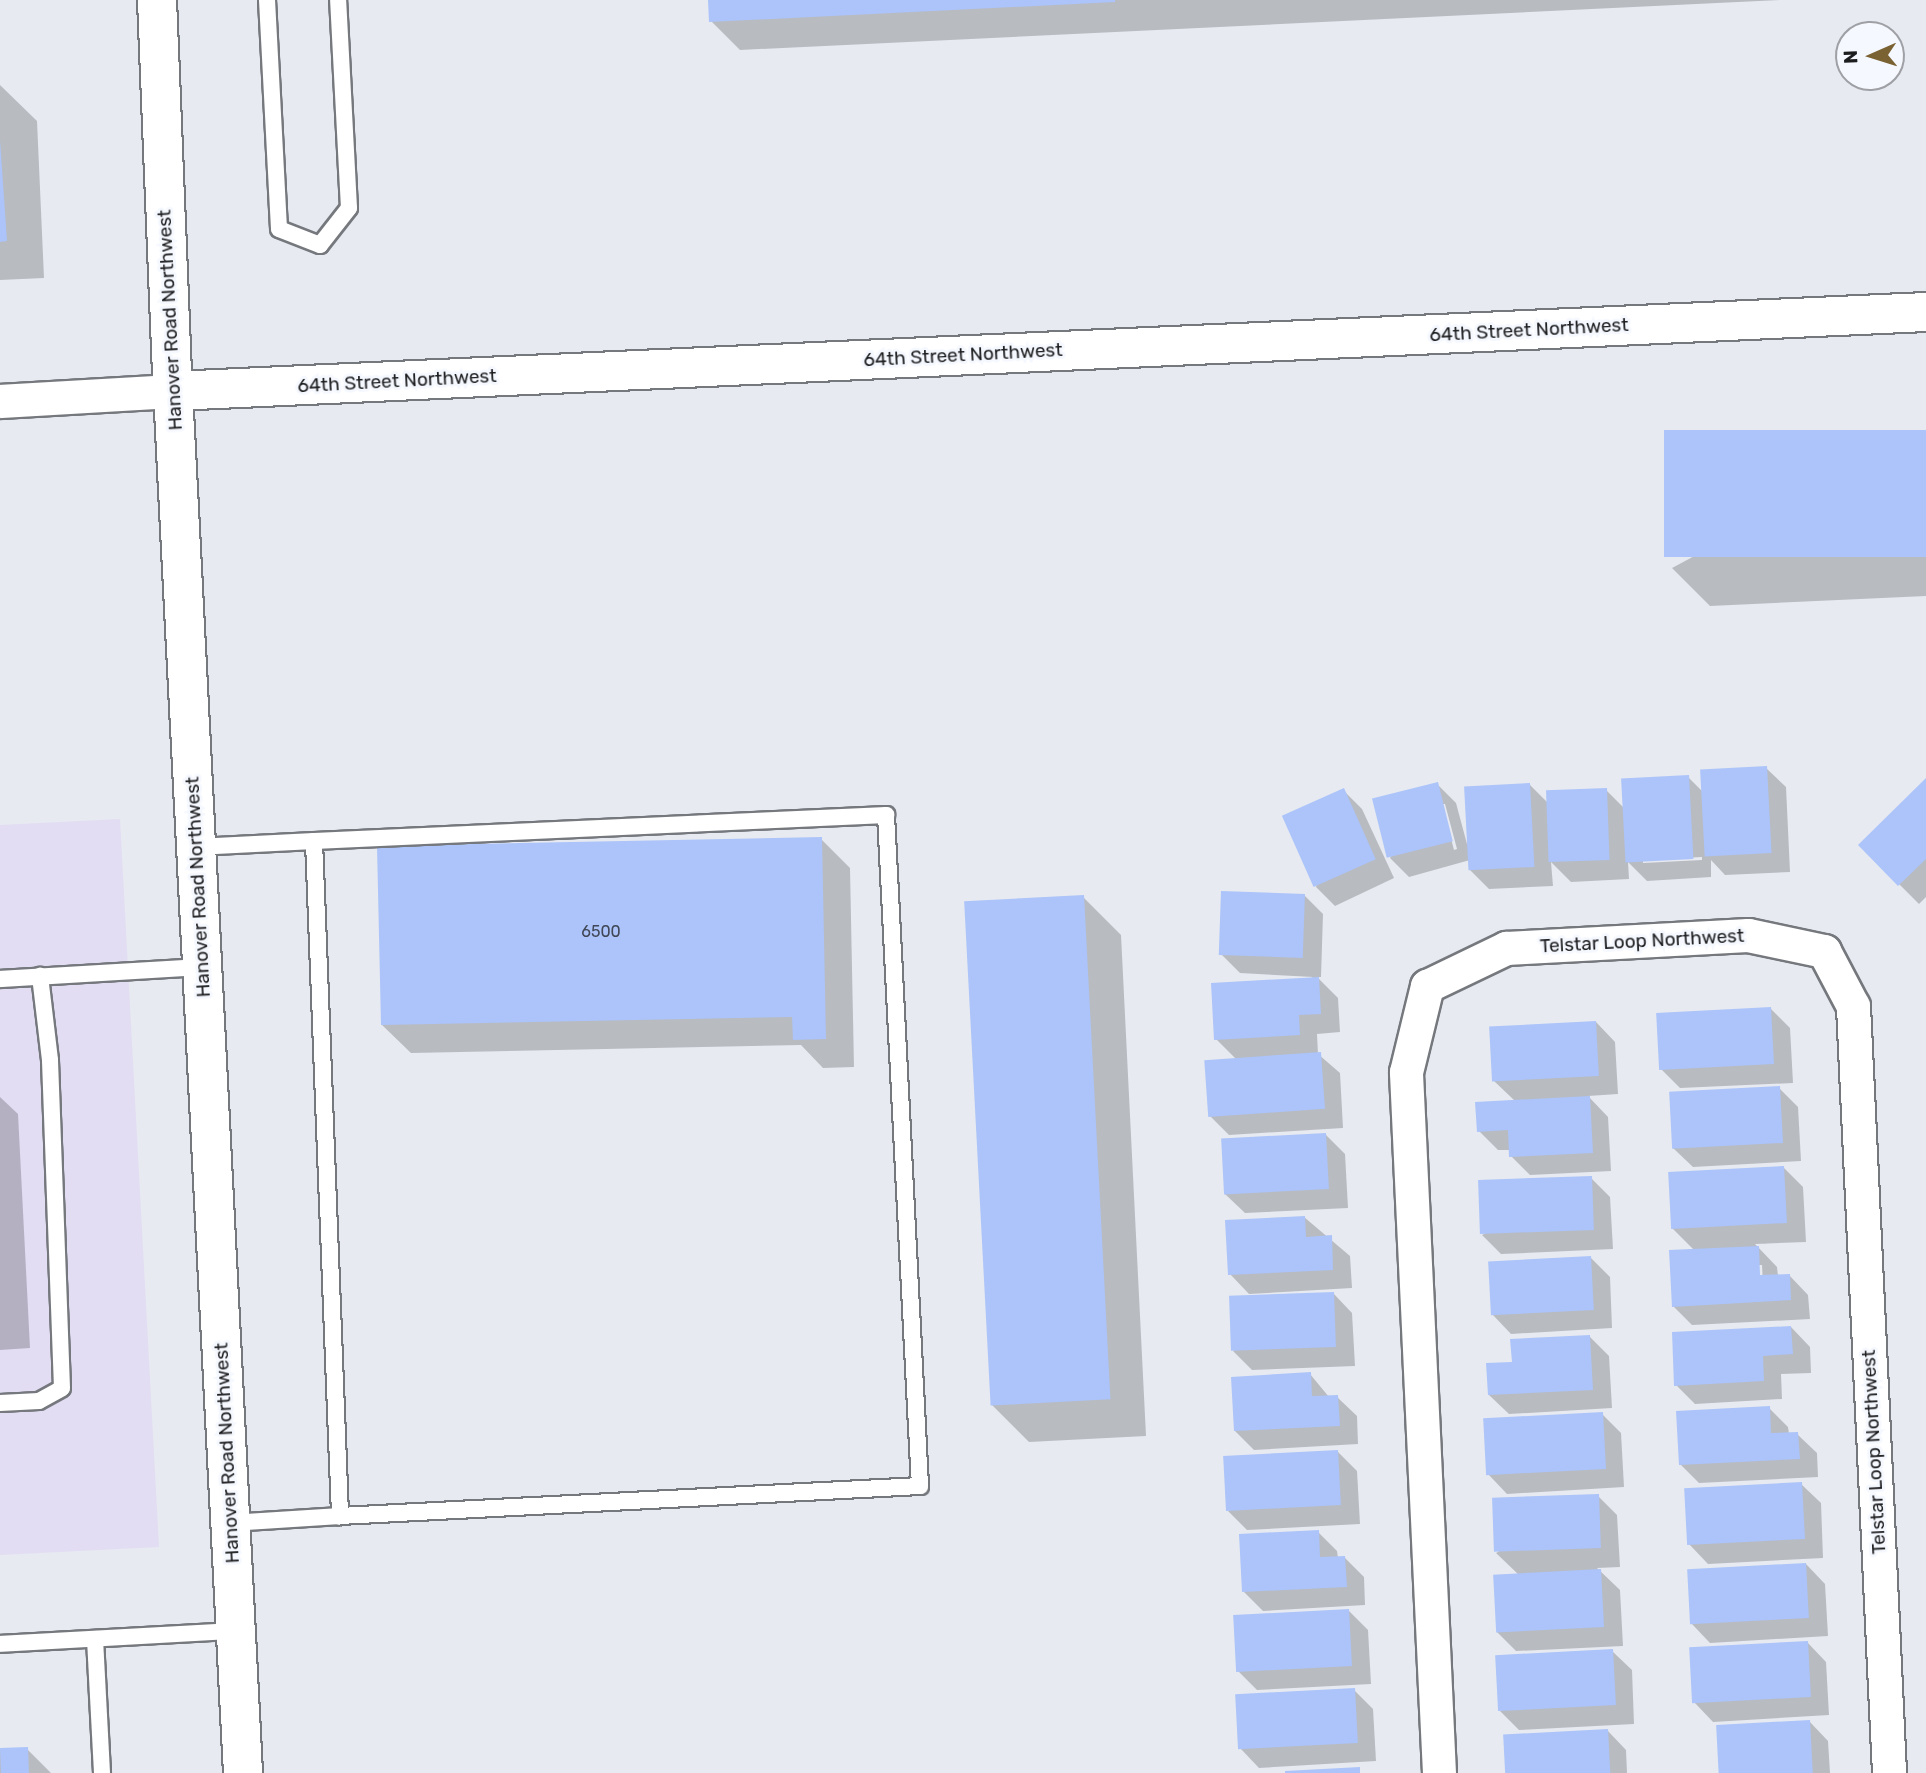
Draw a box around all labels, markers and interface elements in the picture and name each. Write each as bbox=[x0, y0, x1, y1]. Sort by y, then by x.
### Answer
north arrow bbox=[1835, 21, 1905, 91]
text: N bbox=[1839, 50, 1862, 64]
street label: Hanover Road Northwest bbox=[153, 209, 187, 431]
street label: 64th Street Northwest bbox=[1429, 313, 1629, 347]
street label: 64th Street Northwest bbox=[863, 338, 1063, 372]
street label: 64th Street Northwest bbox=[297, 364, 497, 398]
street label: Hanover Road Northwest bbox=[181, 776, 215, 998]
house number: 6500 bbox=[581, 922, 621, 942]
street label: Telstar Loop Northwest bbox=[1539, 924, 1745, 958]
street label: Hanover Road Northwest bbox=[210, 1342, 244, 1564]
street label: Telstar Loop Northwest bbox=[1857, 1349, 1891, 1555]

